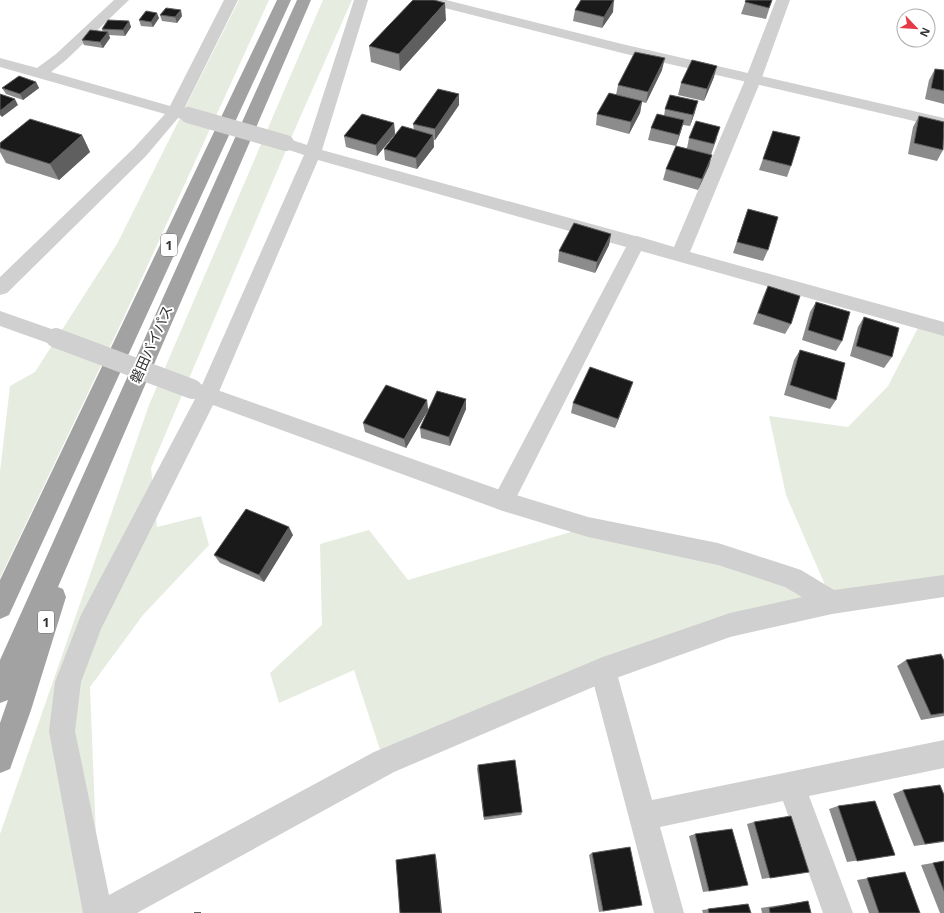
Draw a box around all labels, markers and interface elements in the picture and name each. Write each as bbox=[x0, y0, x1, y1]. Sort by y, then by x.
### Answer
north arrow bbox=[896, 8, 936, 48]
text: N bbox=[917, 25, 934, 40]
road number: 1 bbox=[161, 234, 177, 256]
street label: 磐田バイパス bbox=[125, 302, 177, 386]
road number: 1 bbox=[38, 611, 54, 633]

